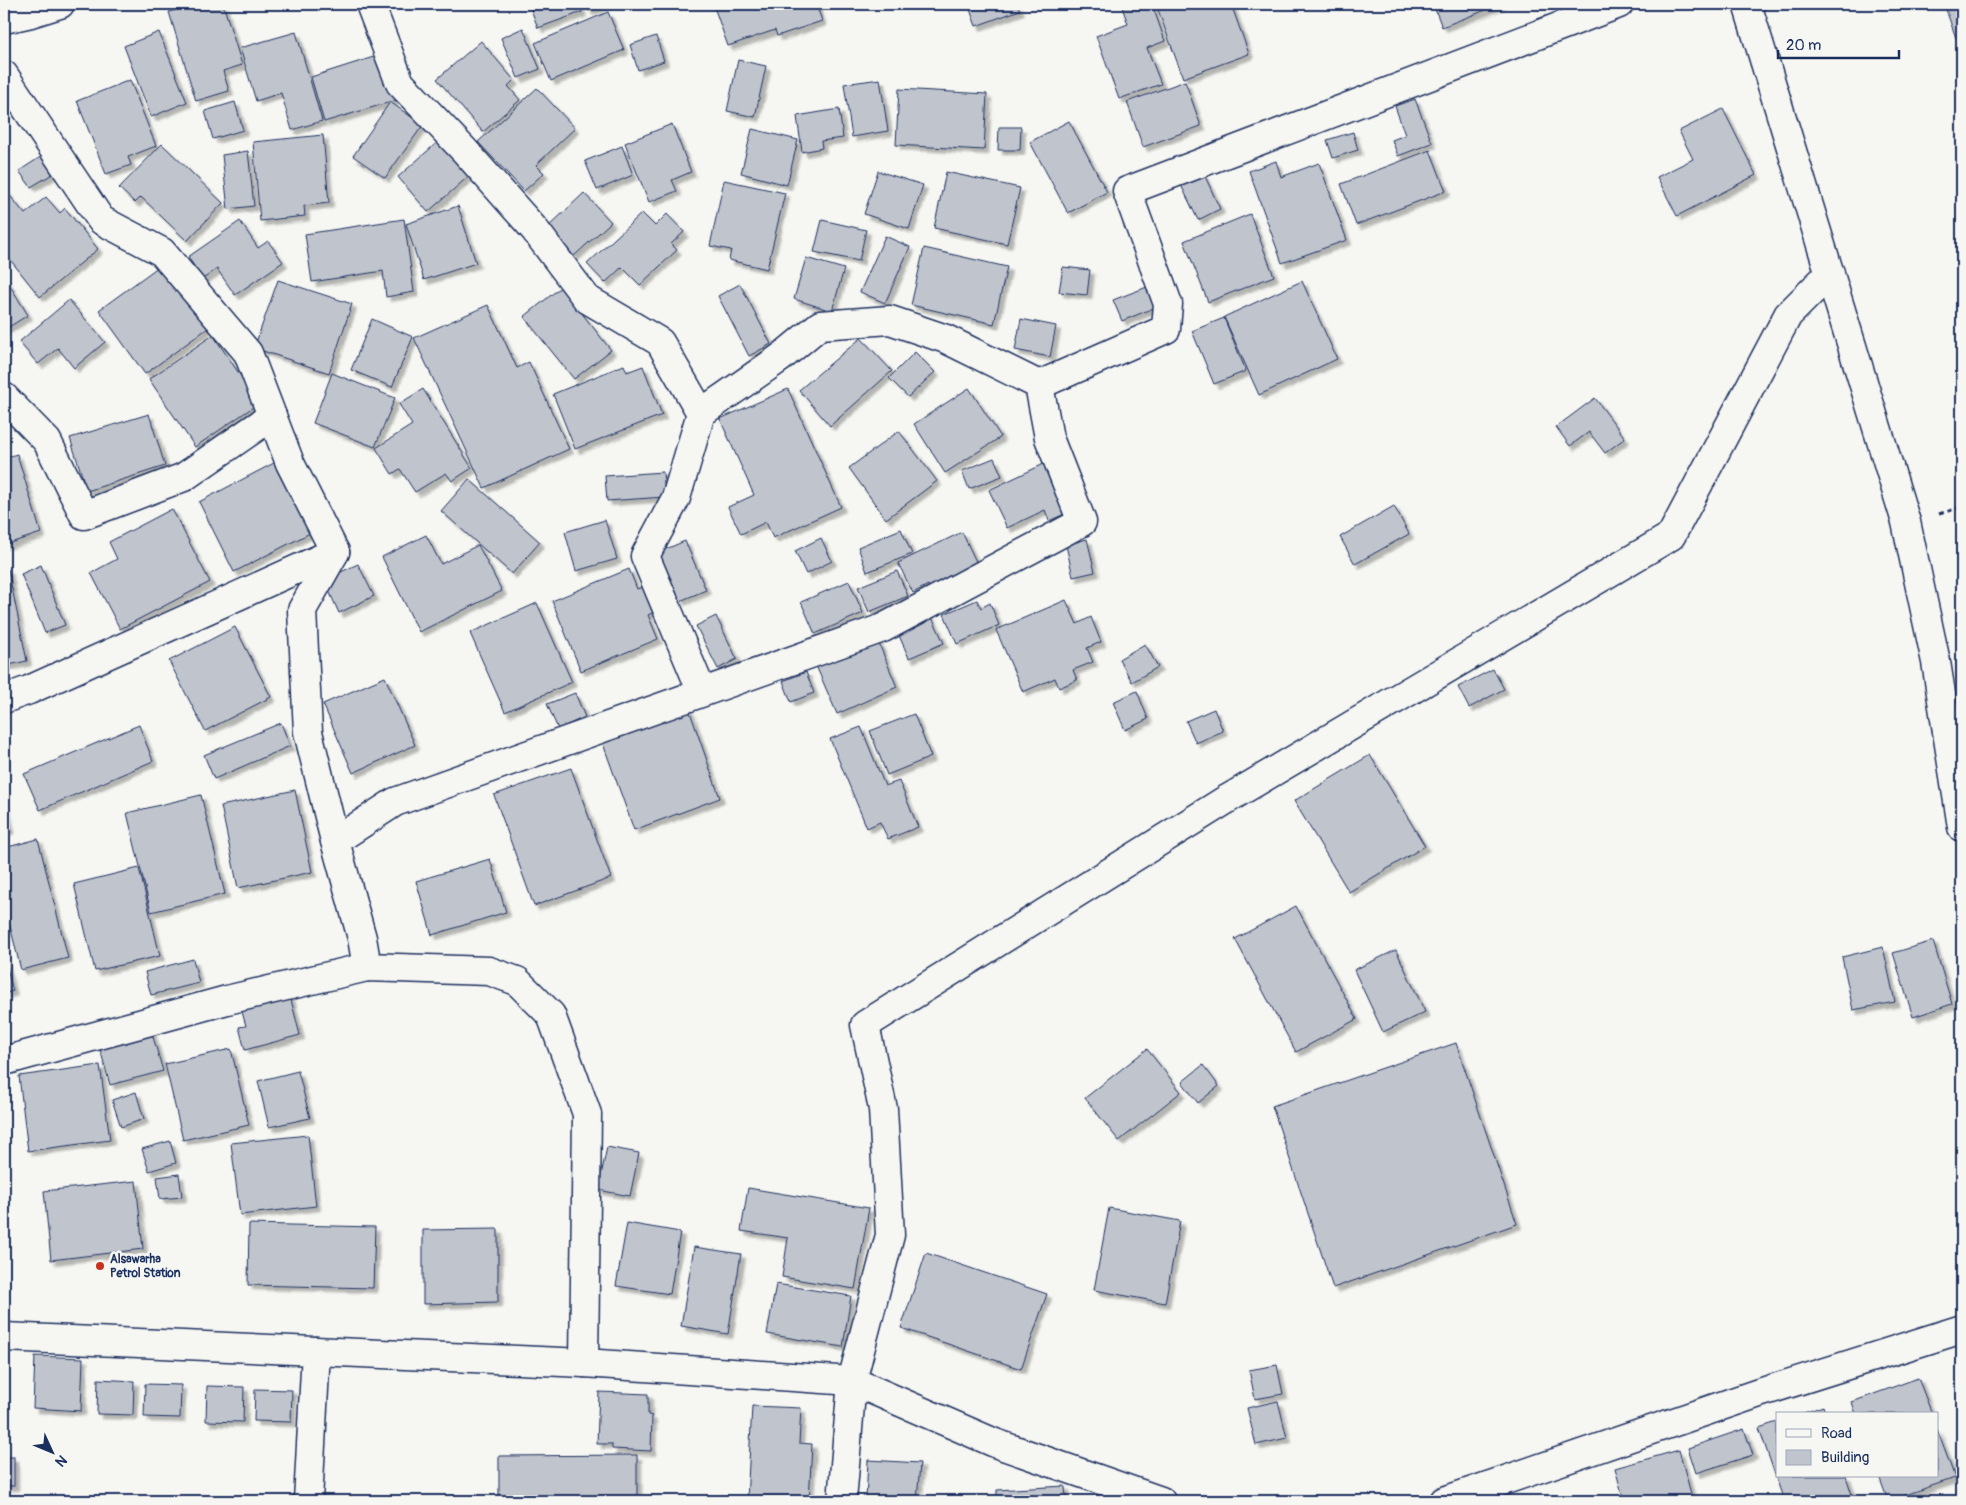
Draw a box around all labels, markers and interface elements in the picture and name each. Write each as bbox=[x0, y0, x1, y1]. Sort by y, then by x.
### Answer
scale bar bbox=[1778, 28, 1900, 60]
text: 20 m bbox=[1786, 36, 1821, 55]
place label: Alsawarha Petrol Station bbox=[110, 1252, 181, 1281]
marker: Alsawarha Petrol Station bbox=[94, 1260, 106, 1272]
legend bbox=[1776, 1412, 1938, 1478]
text: Road bbox=[1821, 1424, 1852, 1443]
north arrow bbox=[28, 1428, 78, 1478]
text: Building bbox=[1821, 1448, 1869, 1467]
text: N bbox=[52, 1451, 70, 1470]

